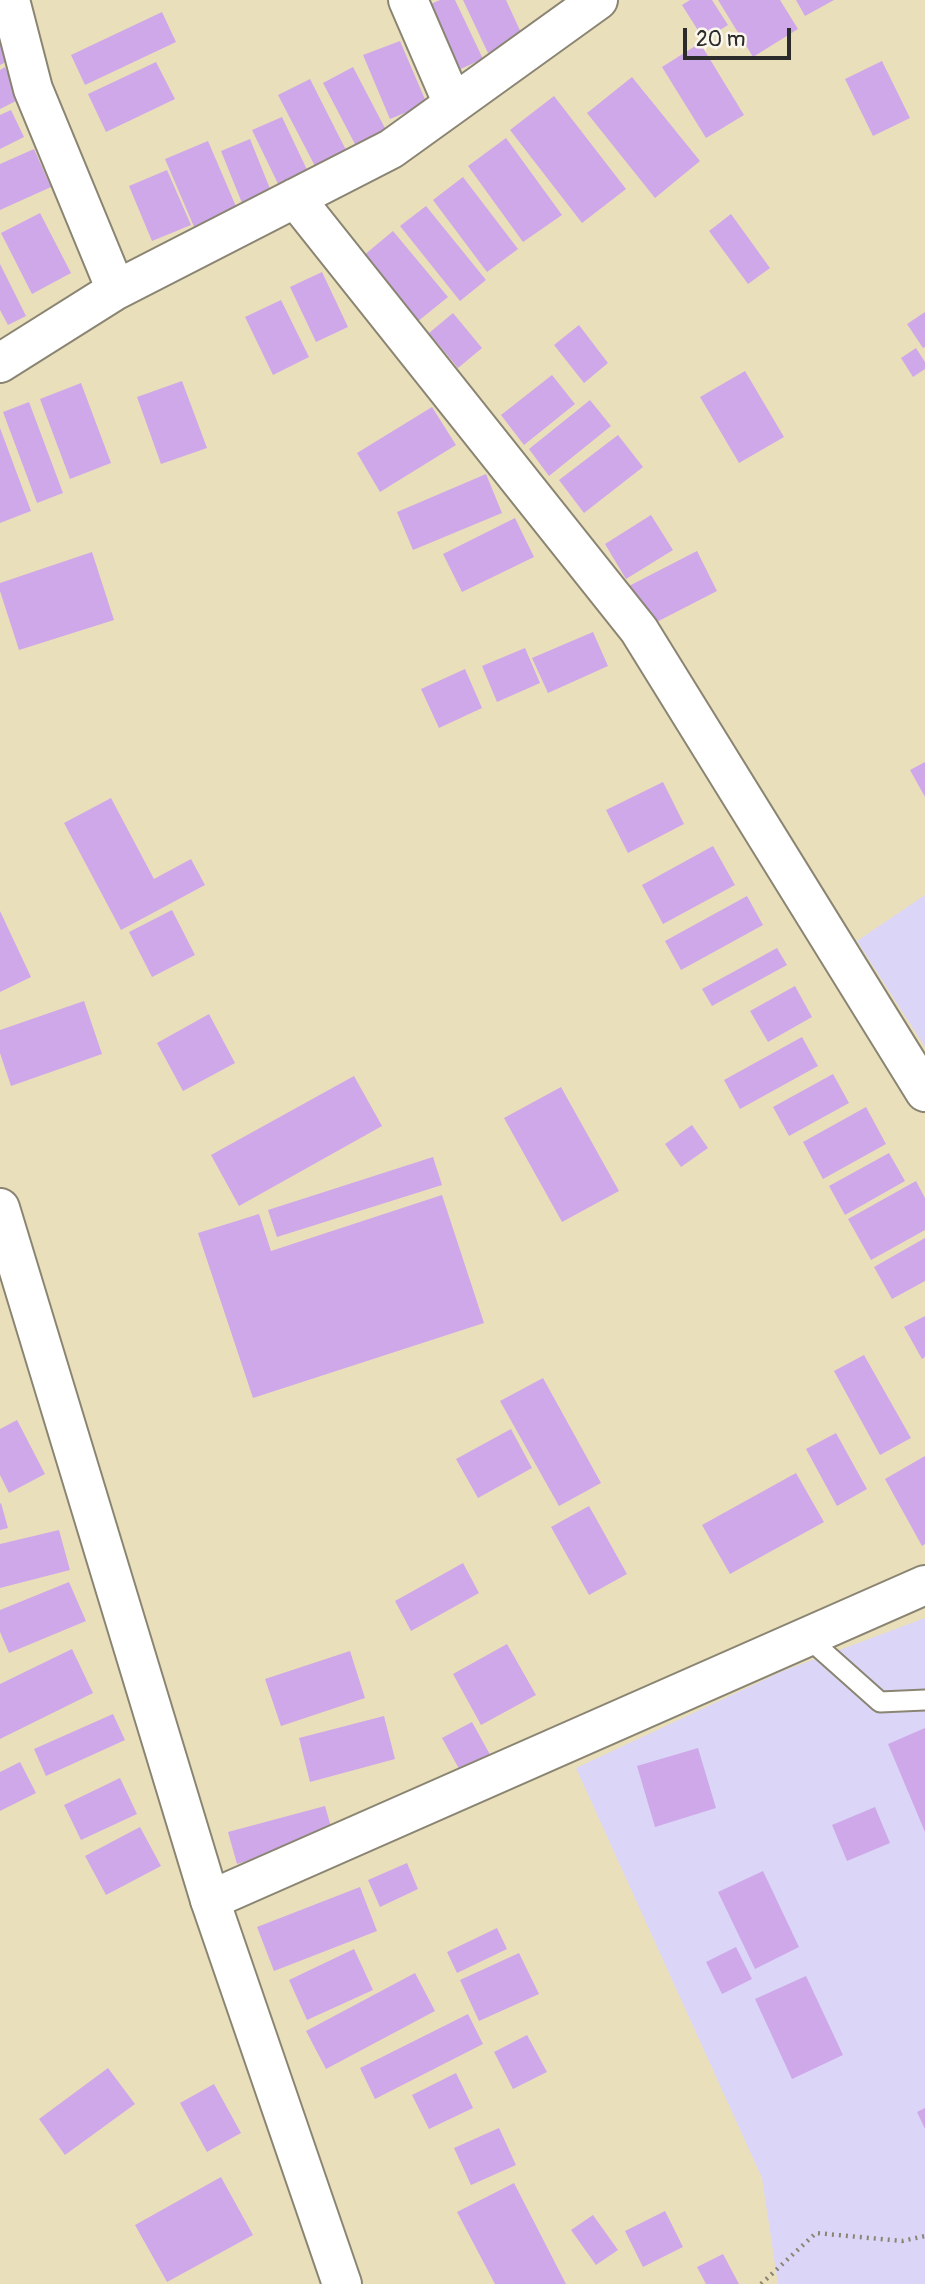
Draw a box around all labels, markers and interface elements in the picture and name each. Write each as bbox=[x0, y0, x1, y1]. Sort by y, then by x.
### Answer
scale bar bbox=[687, 14, 796, 58]
text: 20 m bbox=[696, 26, 745, 53]

